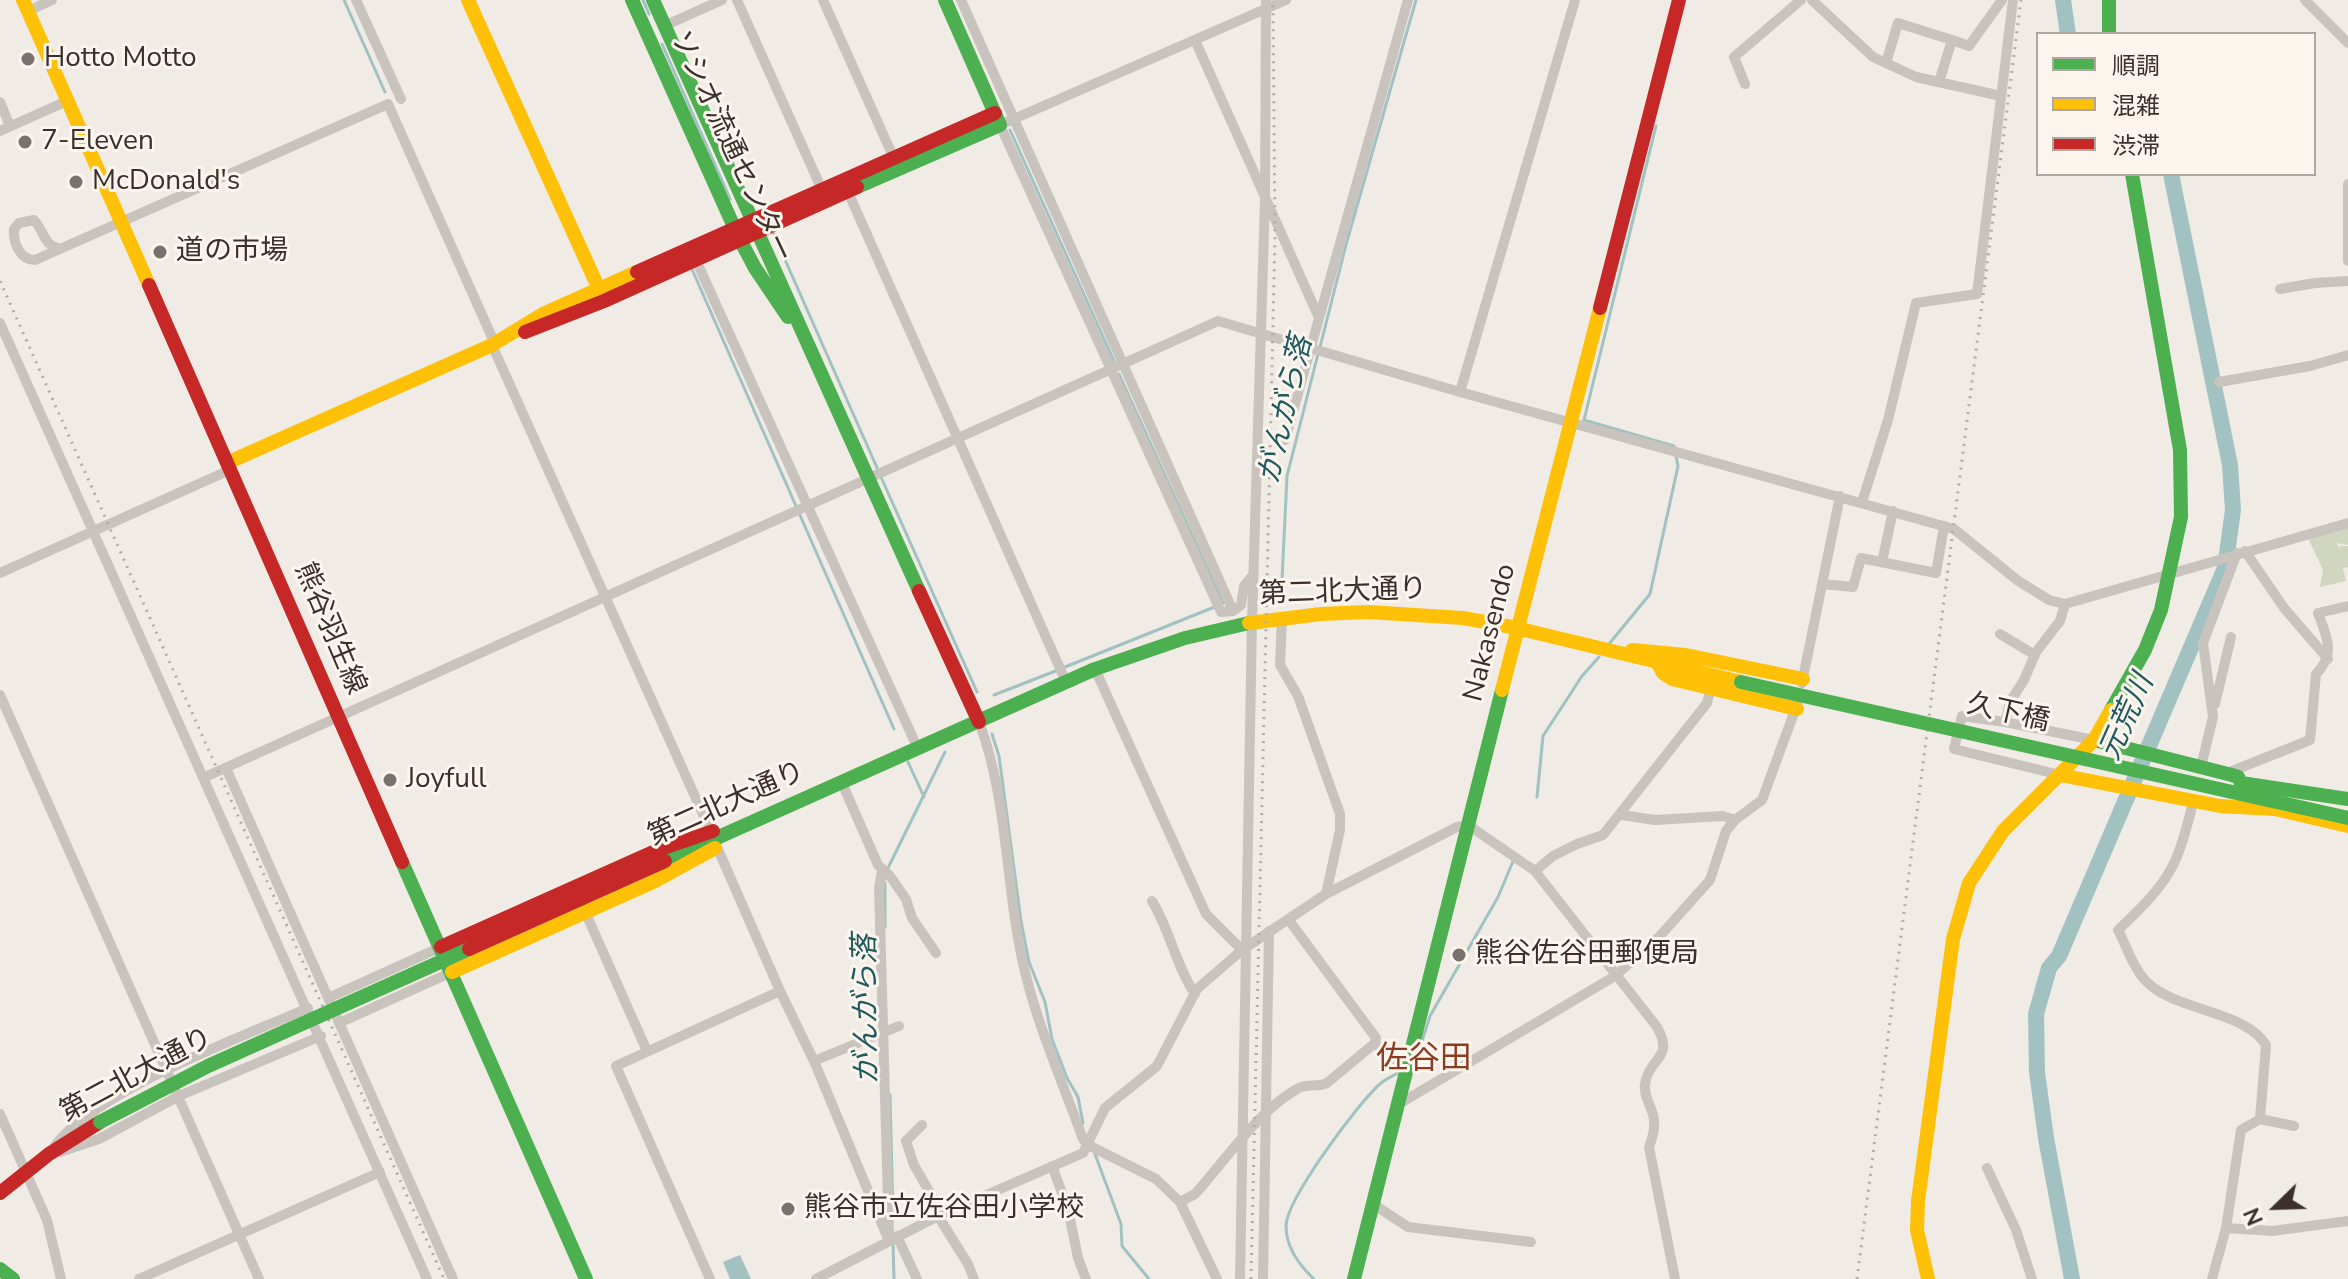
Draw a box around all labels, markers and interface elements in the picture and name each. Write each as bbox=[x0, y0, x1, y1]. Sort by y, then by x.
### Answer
street label: ソシオ流通センター bbox=[662, 26, 798, 268]
legend bbox=[2036, 32, 2316, 176]
place label: Hotto Motto bbox=[44, 42, 197, 76]
marker: Hotto Motto bbox=[19, 50, 37, 68]
text: 順調 bbox=[2112, 50, 2160, 82]
text: 混雑 bbox=[2112, 90, 2160, 122]
place label: 7-Eleven bbox=[41, 125, 154, 159]
text: 渋滞 bbox=[2112, 130, 2160, 162]
marker: 7-Eleven bbox=[16, 133, 34, 151]
place label: McDonald's bbox=[92, 165, 240, 199]
marker: McDonald's bbox=[67, 173, 85, 191]
place label: 道の市場 bbox=[176, 235, 288, 269]
marker: 道の市場 bbox=[151, 243, 169, 261]
water label: がんがら落 bbox=[1253, 333, 1321, 487]
street label: 熊谷羽生線 bbox=[286, 558, 372, 700]
street label: Nakasendo bbox=[1458, 561, 1524, 705]
street label: 第二北大通り bbox=[1258, 573, 1428, 613]
water label: 元荒川 bbox=[2093, 670, 2163, 766]
street label: 久下橋 bbox=[1963, 688, 2053, 740]
street label: 第二北大通り bbox=[643, 755, 811, 855]
place label: Joyfull bbox=[406, 763, 487, 797]
marker: Joyfull bbox=[381, 771, 399, 789]
water label: がんがら落 bbox=[849, 934, 887, 1084]
place label: 熊谷佐谷田郵便局 bbox=[1475, 938, 1699, 972]
marker: 熊谷佐谷田郵便局 bbox=[1450, 946, 1468, 964]
street label: 第二北大通り bbox=[55, 1022, 219, 1130]
district label: 佐谷田 bbox=[1376, 1041, 1472, 1079]
north arrow bbox=[2236, 1167, 2316, 1247]
place label: 熊谷市立佐谷田小学校 bbox=[804, 1192, 1084, 1226]
marker: 熊谷市立佐谷田小学校 bbox=[779, 1200, 797, 1218]
text: N bbox=[2237, 1203, 2271, 1230]

